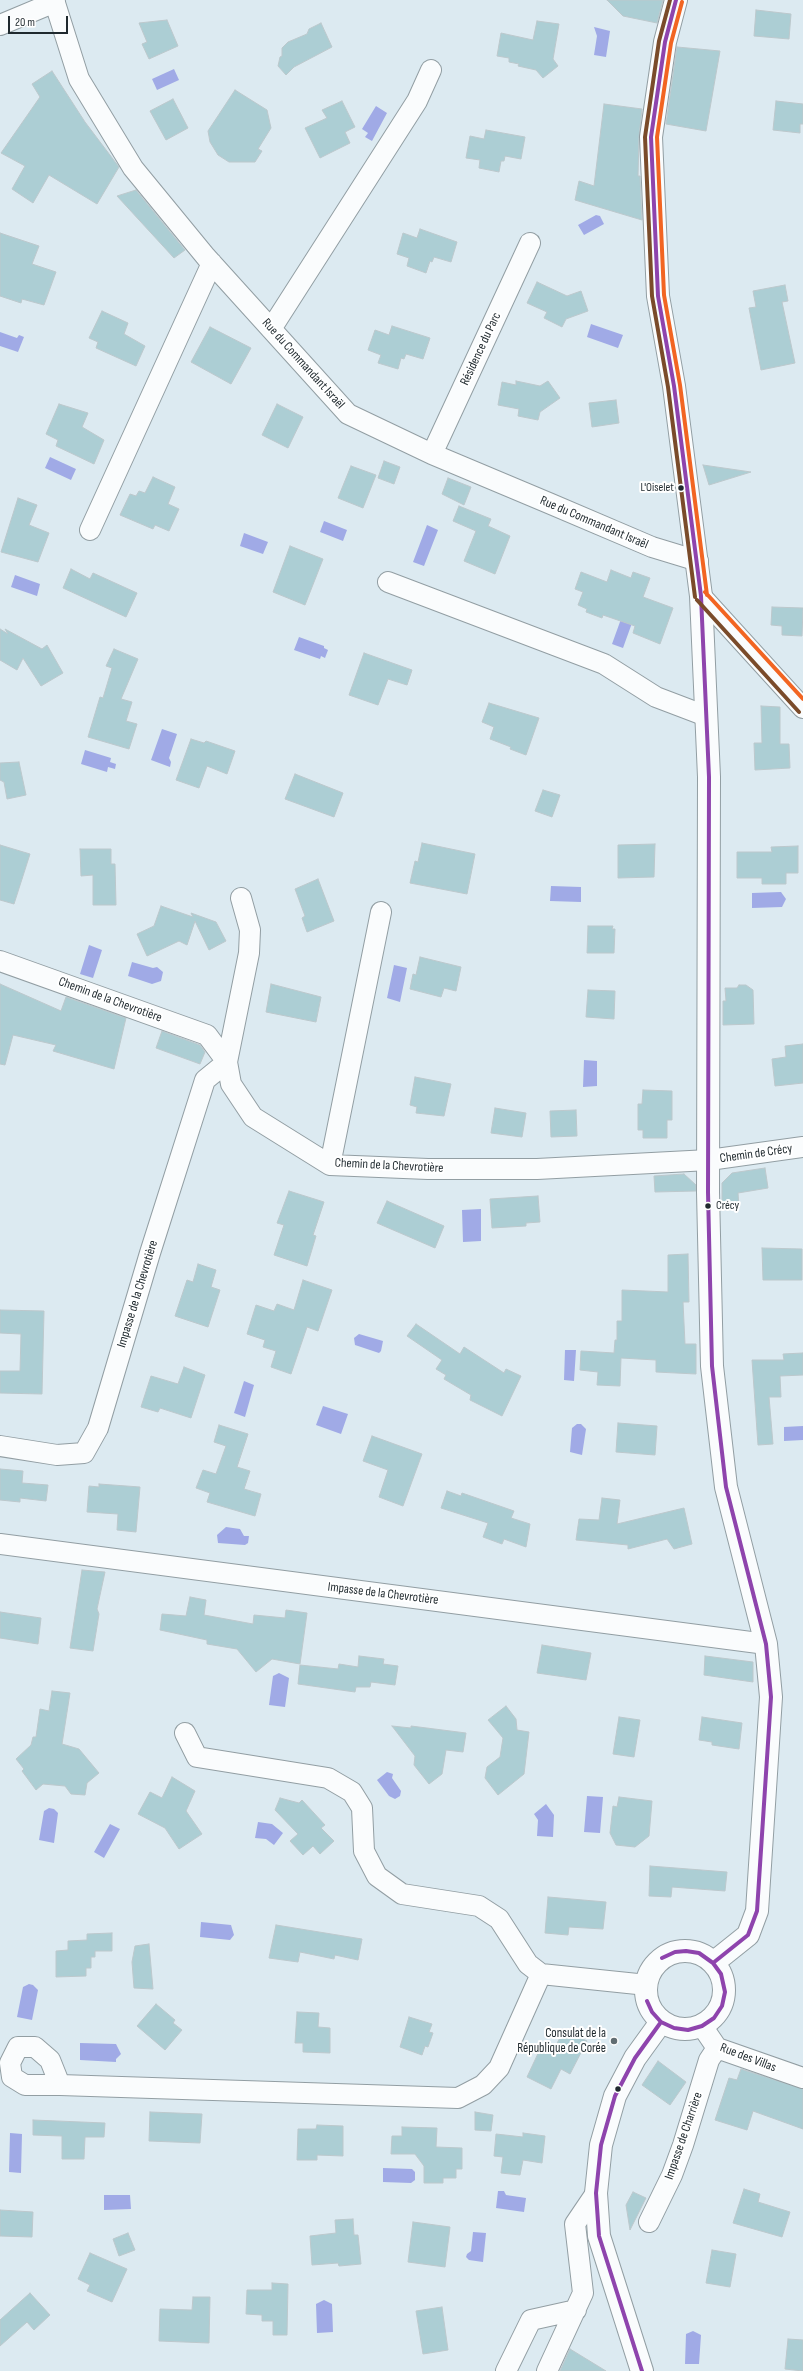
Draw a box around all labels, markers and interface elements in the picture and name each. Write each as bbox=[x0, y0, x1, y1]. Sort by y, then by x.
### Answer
scale bar bbox=[10, 8, 70, 34]
text: 20 m bbox=[15, 15, 35, 30]
street label: Résidence du Parc bbox=[457, 310, 505, 388]
street label: Rue du Commandant Israël bbox=[258, 316, 348, 412]
place label: L'Oiselet bbox=[640, 481, 674, 495]
marker: L'Oiselet bbox=[676, 483, 686, 493]
street label: Rue du Commandant Israël bbox=[538, 493, 650, 553]
street label: Chemin de la Chevrotière bbox=[56, 974, 164, 1026]
street label: Chemin de Crécy bbox=[719, 1141, 793, 1167]
street label: Chemin de la Chevrotière bbox=[334, 1155, 444, 1177]
place label: Crécy bbox=[716, 1199, 739, 1213]
marker: Crécy bbox=[703, 1201, 713, 1211]
street label: Impasse de la Chevrotière bbox=[114, 1238, 162, 1350]
street label: Impasse de la Chevrotière bbox=[327, 1579, 439, 1609]
place label: Consulat de la République de Corée bbox=[517, 2026, 606, 2057]
marker: Consulat de la République de Corée bbox=[609, 2036, 619, 2046]
street label: Rue des Villas bbox=[718, 2040, 778, 2076]
unlabelled marker bbox=[613, 2084, 623, 2094]
street label: Impasse de Charrière bbox=[662, 2090, 706, 2182]

